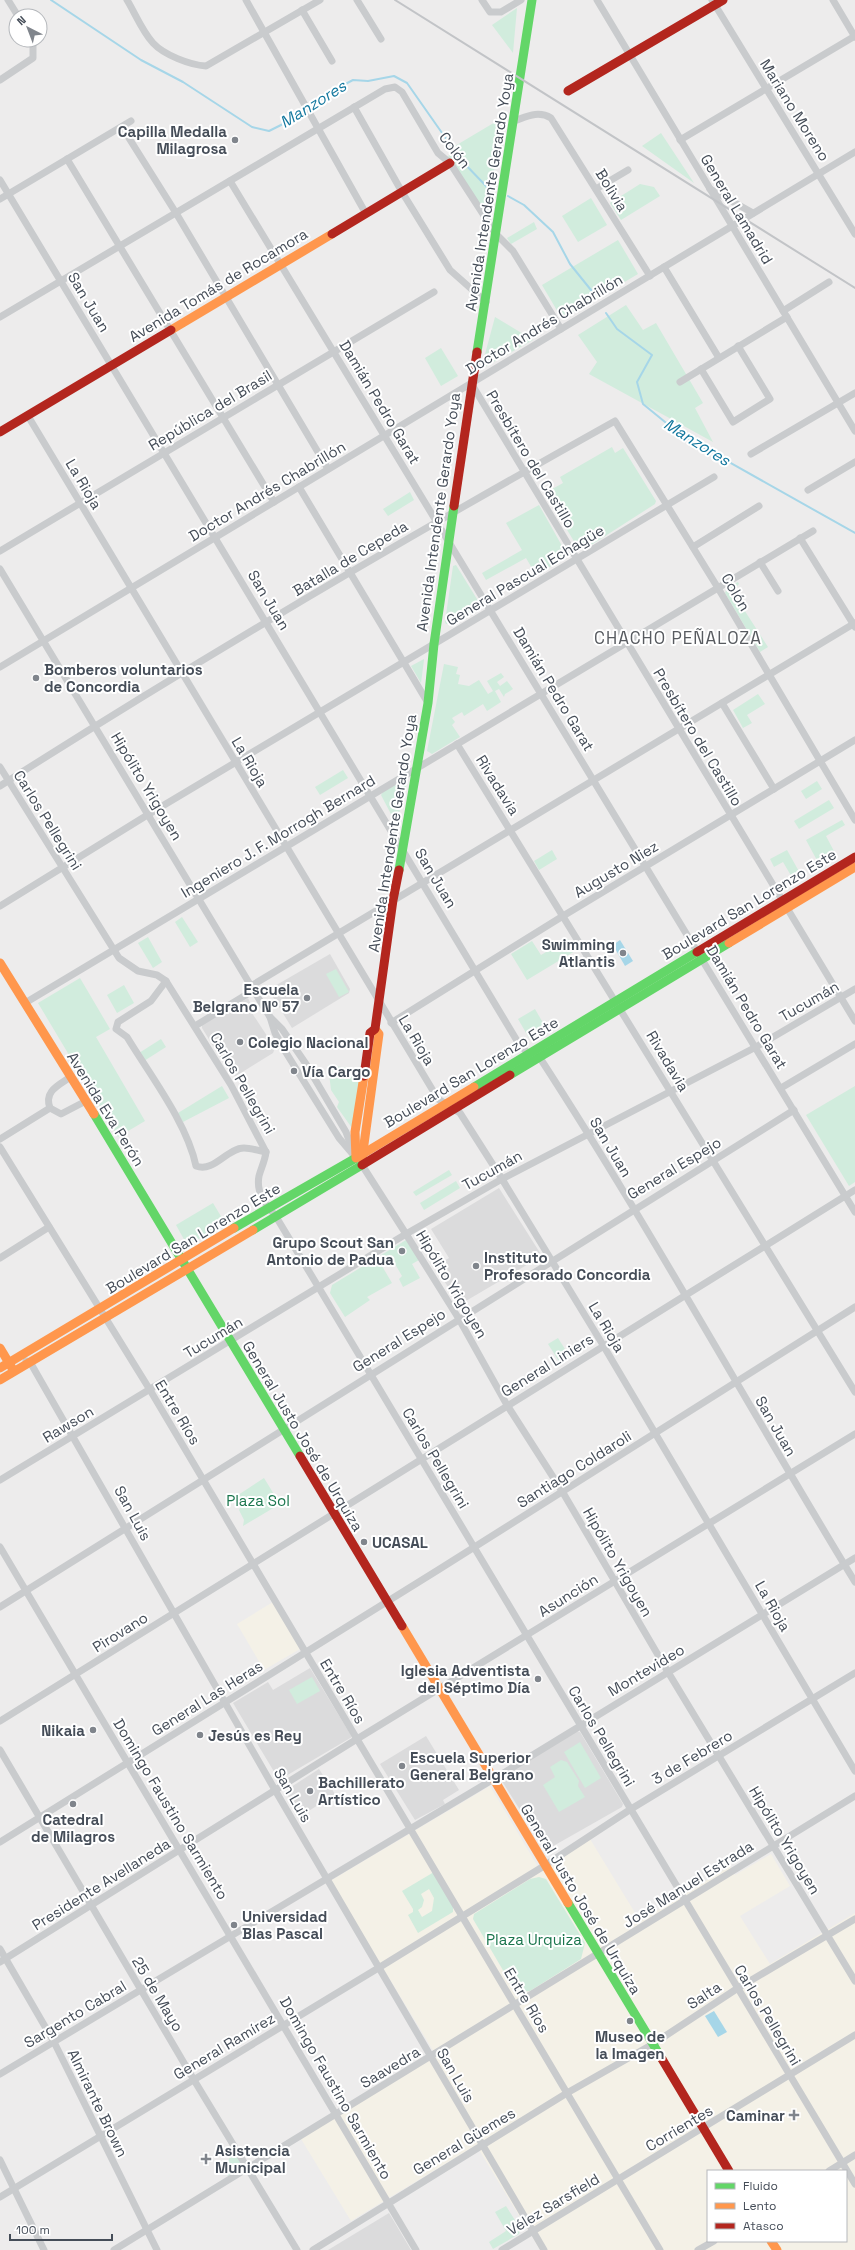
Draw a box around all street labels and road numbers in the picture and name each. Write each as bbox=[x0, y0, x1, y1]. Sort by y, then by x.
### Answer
street label: Mariano Moreno bbox=[756, 55, 834, 165]
street label: Avenida Intendente Gerardo Yoya bbox=[461, 71, 517, 312]
street label: Colón bbox=[435, 128, 475, 172]
street label: General Lamadrid bbox=[697, 150, 777, 268]
street label: Bolivia bbox=[592, 165, 633, 215]
street label: Avenida Tomás de Rocamora bbox=[125, 224, 311, 346]
street label: San Juan bbox=[64, 269, 114, 335]
street label: Doctor Andrés Chabrillón bbox=[462, 270, 626, 378]
street label: Damián Pedro Garat bbox=[335, 336, 425, 468]
street label: República del Brasil bbox=[145, 366, 275, 454]
street label: Presbítero del Castillo bbox=[482, 386, 580, 532]
street label: Avenida Intendente Gerardo Yoya bbox=[412, 391, 464, 633]
street label: Doctor Andrés Chabrillón bbox=[185, 437, 349, 545]
street label: La Rioja bbox=[62, 455, 107, 513]
street label: Batalla de Cepeda bbox=[289, 516, 411, 600]
street label: General Pascual Echagüe bbox=[443, 520, 607, 630]
street label: San Juan bbox=[244, 567, 294, 633]
street label: Colón bbox=[717, 570, 755, 614]
street label: Damián Pedro Garat bbox=[509, 623, 599, 755]
street label: Presbítero del Castillo bbox=[649, 664, 747, 810]
street label: Avenida Intendente Gerardo Yoya bbox=[364, 712, 420, 953]
street label: Hipólito Yrigoyen bbox=[107, 728, 187, 844]
street label: La Rioja bbox=[228, 733, 273, 791]
street label: Rivadavia bbox=[472, 751, 524, 819]
street label: Carlos Pellegrini bbox=[10, 766, 86, 874]
street label: Ingeniero J. F. Morrogh Bernard bbox=[177, 770, 379, 902]
street label: Augusto Niez bbox=[570, 836, 662, 902]
street label: Boulevard San Lorenzo Este bbox=[658, 844, 840, 964]
street label: San Juan bbox=[411, 845, 461, 911]
street label: Damián Pedro Garat bbox=[702, 941, 792, 1073]
street label: Tucumán bbox=[776, 976, 842, 1026]
street label: La Rioja bbox=[395, 1011, 440, 1069]
street label: Boulevard San Lorenzo Este bbox=[380, 1012, 562, 1132]
street label: Rivadavia bbox=[642, 1027, 694, 1095]
street label: Carlos Pellegrini bbox=[206, 1029, 280, 1137]
street label: Avenida Eva Perón bbox=[63, 1048, 149, 1170]
street label: San Juan bbox=[586, 1114, 636, 1180]
street label: General Espejo bbox=[624, 1132, 724, 1204]
street label: Tucumán bbox=[459, 1146, 525, 1194]
street label: Boulevard San Lorenzo Este bbox=[102, 1178, 284, 1298]
street label: Hipólito Yrigoyen bbox=[412, 1226, 492, 1342]
street label: La Rioja bbox=[585, 1298, 630, 1356]
street label: General Espejo bbox=[349, 1304, 449, 1376]
street label: Tucumán bbox=[180, 1312, 246, 1362]
street label: General Liniers bbox=[497, 1329, 597, 1401]
street label: General Justo José de Urquiza bbox=[239, 1337, 368, 1535]
street label: Entre Ríos bbox=[151, 1376, 205, 1448]
street label: San Juan bbox=[751, 1392, 801, 1460]
street label: Rawson bbox=[39, 1401, 97, 1447]
street label: Carlos Pellegrini bbox=[398, 1404, 474, 1512]
street label: Santiago Coldaroli bbox=[513, 1426, 635, 1512]
street label: San Luis bbox=[110, 1482, 156, 1544]
street label: Hipólito Yrigoyen bbox=[579, 1504, 657, 1620]
street label: Asunción bbox=[535, 1569, 601, 1621]
street label: La Rioja bbox=[751, 1577, 795, 1635]
street label: Pirovano bbox=[89, 1608, 151, 1656]
street label: Montevideo bbox=[604, 1640, 688, 1700]
street label: Entre Ríos bbox=[316, 1655, 370, 1727]
street label: General Las Heras bbox=[148, 1656, 266, 1740]
street label: Carlos Pellegrini bbox=[564, 1682, 640, 1790]
street label: Domingo Faustino Sarmiento bbox=[109, 1715, 233, 1903]
street label: 3 de Febrero bbox=[648, 1725, 736, 1789]
street label: San Luis bbox=[270, 1764, 316, 1826]
street label: Hipólito Yrigoyen bbox=[745, 1782, 825, 1898]
street label: General Justo José de Urquiza bbox=[517, 1800, 646, 1998]
street label: Presidente Avellaneda bbox=[28, 1833, 174, 1934]
street label: José Manuel Estrada bbox=[619, 1836, 757, 1932]
street label: 25 de Mayo bbox=[128, 1953, 188, 2035]
street label: Carlos Pellegrini bbox=[730, 1961, 806, 2069]
street label: Entre Ríos bbox=[500, 1964, 554, 2036]
street label: Sargento Cabral bbox=[20, 1976, 130, 2052]
street label: Salta bbox=[683, 1977, 725, 2013]
street label: Domingo Faustino Sarmiento bbox=[276, 1993, 396, 2183]
street label: General Ramírez bbox=[170, 2008, 278, 2084]
street label: Saavedra bbox=[357, 2042, 424, 2092]
street label: San Luis bbox=[433, 2044, 479, 2106]
street label: Almirante Brown bbox=[64, 2046, 132, 2160]
street label: Corrientes bbox=[642, 2100, 716, 2156]
street label: General Güemes bbox=[409, 2103, 519, 2179]
street label: Vélez Sarsfield bbox=[503, 2169, 603, 2239]

